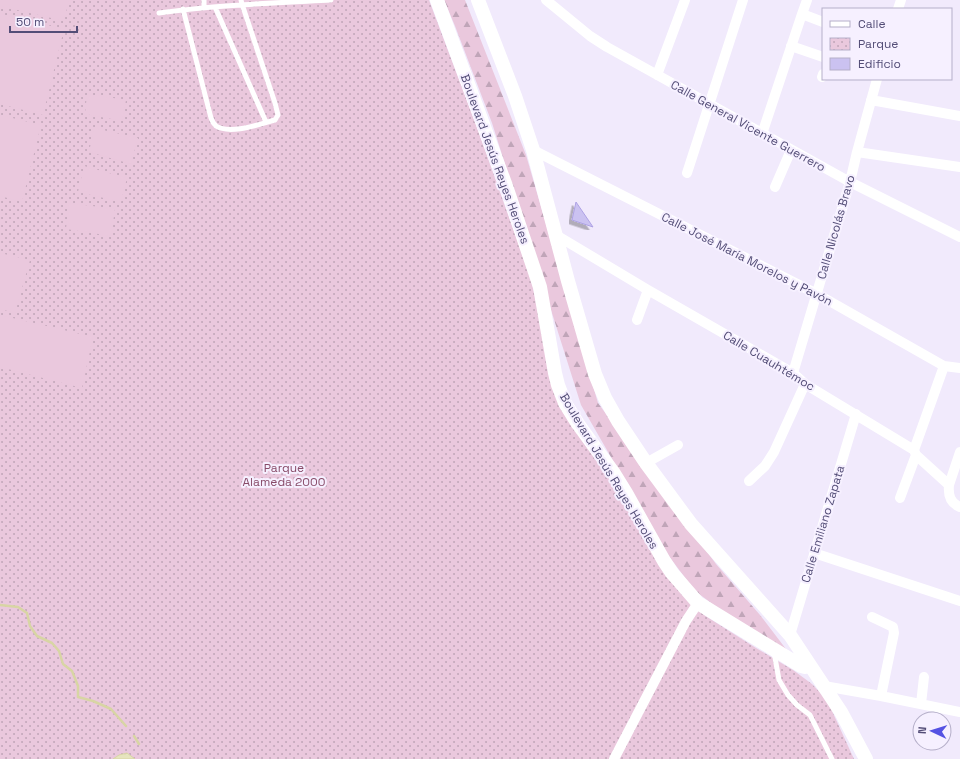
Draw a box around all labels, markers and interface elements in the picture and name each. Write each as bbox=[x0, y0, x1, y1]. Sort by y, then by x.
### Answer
scale bar bbox=[10, 8, 77, 34]
legend bbox=[822, 8, 952, 80]
text: 50 m bbox=[16, 14, 44, 30]
text: Calle bbox=[858, 16, 886, 32]
text: Parque bbox=[858, 36, 898, 52]
text: Edificio bbox=[858, 56, 901, 72]
street label: Boulevard Jesús Reyes Heroles bbox=[457, 72, 533, 246]
street label: Calle General Vicente Guerrero bbox=[668, 77, 828, 175]
street label: Calle Nicolás Bravo bbox=[813, 173, 859, 281]
street label: Calle José María Morelos y Pavón bbox=[659, 209, 835, 309]
street label: Calle Cuauhtémoc bbox=[720, 327, 818, 395]
street label: Boulevard Jesús Reyes Heroles bbox=[556, 390, 662, 552]
park label: Parque Alameda 2000 bbox=[243, 460, 325, 490]
street label: Calle Emiliano Zapata bbox=[798, 463, 848, 585]
north arrow bbox=[912, 711, 952, 751]
text: N bbox=[915, 726, 929, 734]

